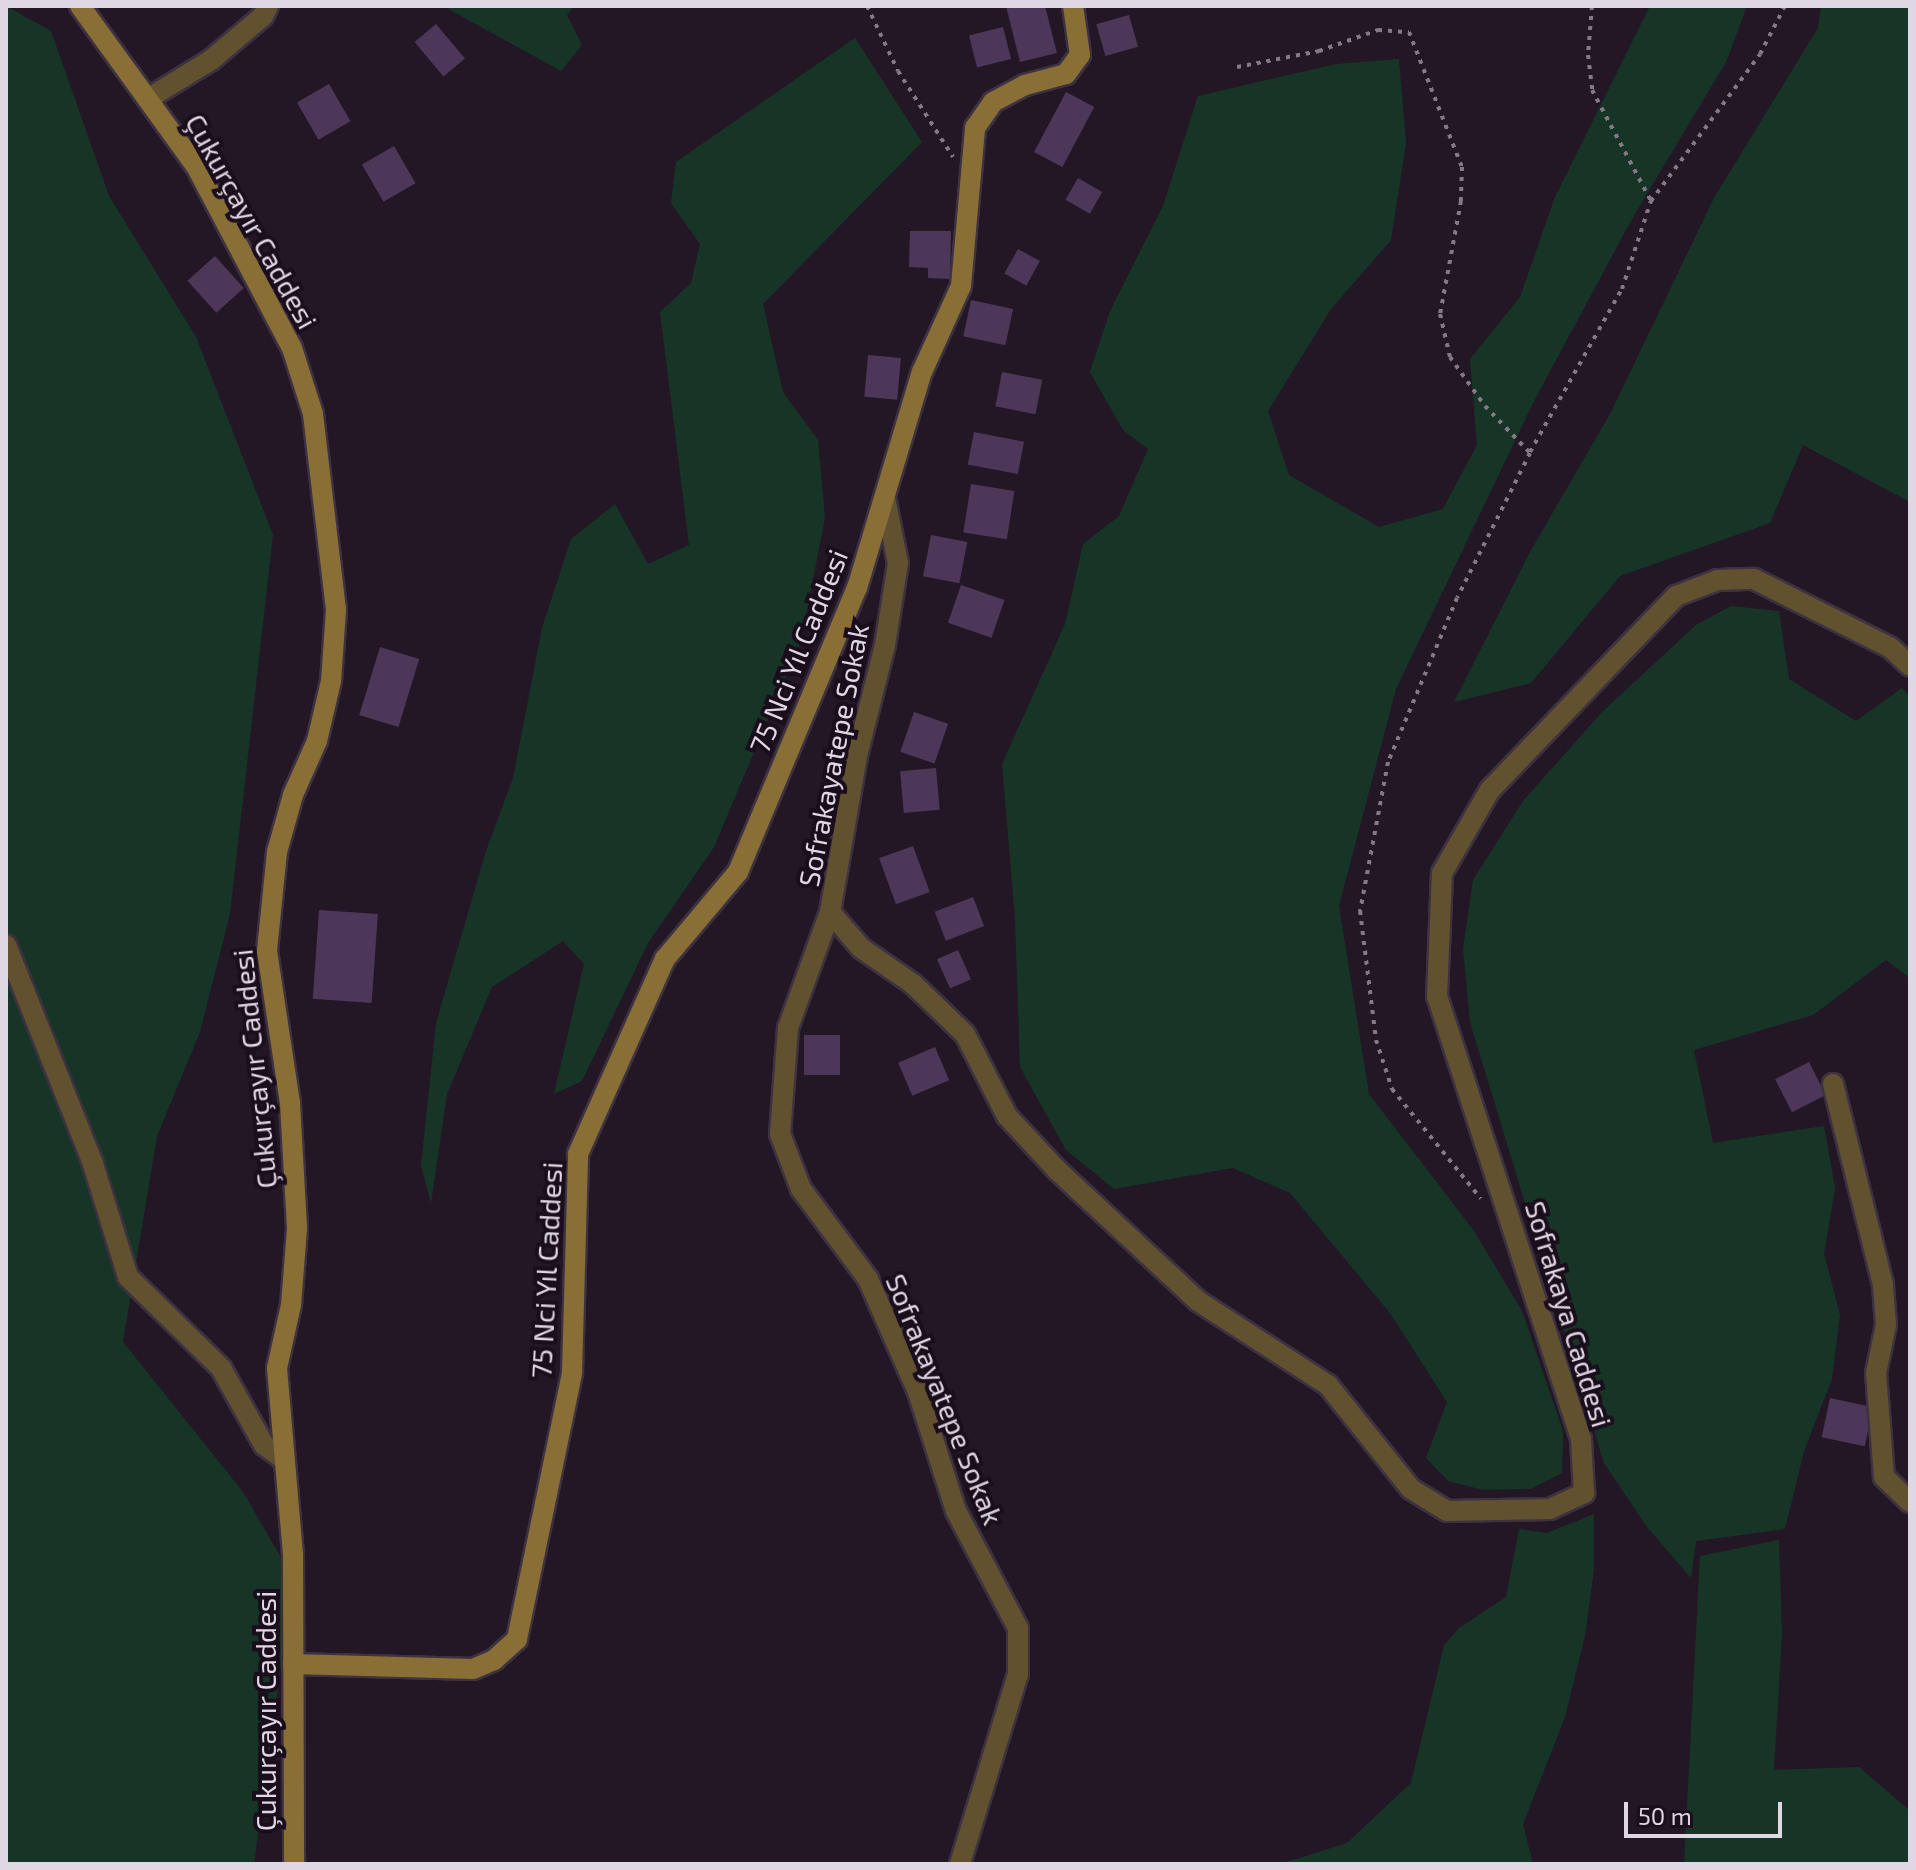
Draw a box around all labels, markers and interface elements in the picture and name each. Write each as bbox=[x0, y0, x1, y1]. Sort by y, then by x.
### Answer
street label: Çukurçayır Caddesi bbox=[179, 107, 325, 335]
street label: 75 Nci Yıl Caddesi bbox=[742, 544, 854, 758]
street label: Sofrakayatepe Sokak bbox=[791, 621, 875, 889]
street label: Çukurçayır Caddesi bbox=[225, 947, 283, 1191]
street label: 75 Nci Yıl Caddesi bbox=[524, 1160, 568, 1380]
street label: Sofrakaya Caddesi bbox=[1519, 1197, 1619, 1431]
street label: Sofrakayatepe Sokak bbox=[879, 1269, 1011, 1529]
street label: Çukurçayır Caddesi bbox=[248, 1591, 282, 1831]
scale bar bbox=[1628, 1786, 1786, 1836]
text: 50 m bbox=[1638, 1801, 1692, 1830]

